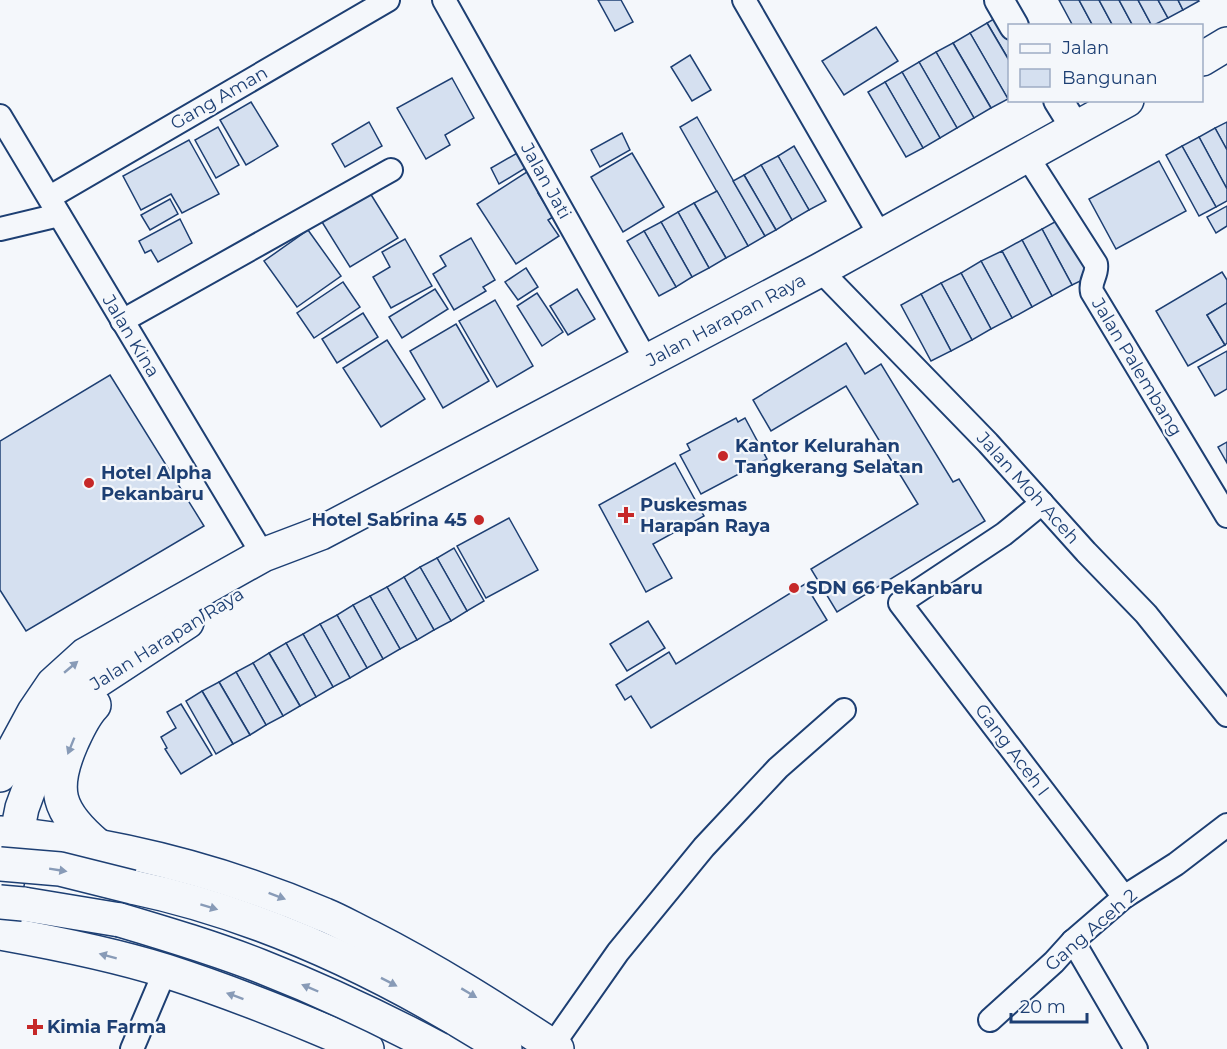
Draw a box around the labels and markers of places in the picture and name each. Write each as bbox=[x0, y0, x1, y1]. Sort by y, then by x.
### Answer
place label: Kantor Kelurahan Tangkerang Selatan bbox=[735, 435, 923, 478]
marker: Kantor Kelurahan Tangkerang Selatan bbox=[716, 449, 730, 463]
place label: Hotel Alpha Pekanbaru bbox=[101, 462, 212, 505]
marker: Hotel Alpha Pekanbaru bbox=[82, 476, 96, 490]
place label: Puskesmas Harapan Raya bbox=[640, 494, 770, 537]
marker: Puskesmas Harapan Raya bbox=[617, 506, 635, 524]
place label: Hotel Sabrina 45 bbox=[311, 509, 467, 531]
marker: Hotel Sabrina 45 bbox=[472, 513, 486, 527]
place label: SDN 66 Pekanbaru bbox=[806, 577, 983, 599]
marker: SDN 66 Pekanbaru bbox=[787, 581, 801, 595]
place label: Kimia Farma bbox=[47, 1016, 166, 1038]
marker: Kimia Farma bbox=[28, 1020, 42, 1034]

